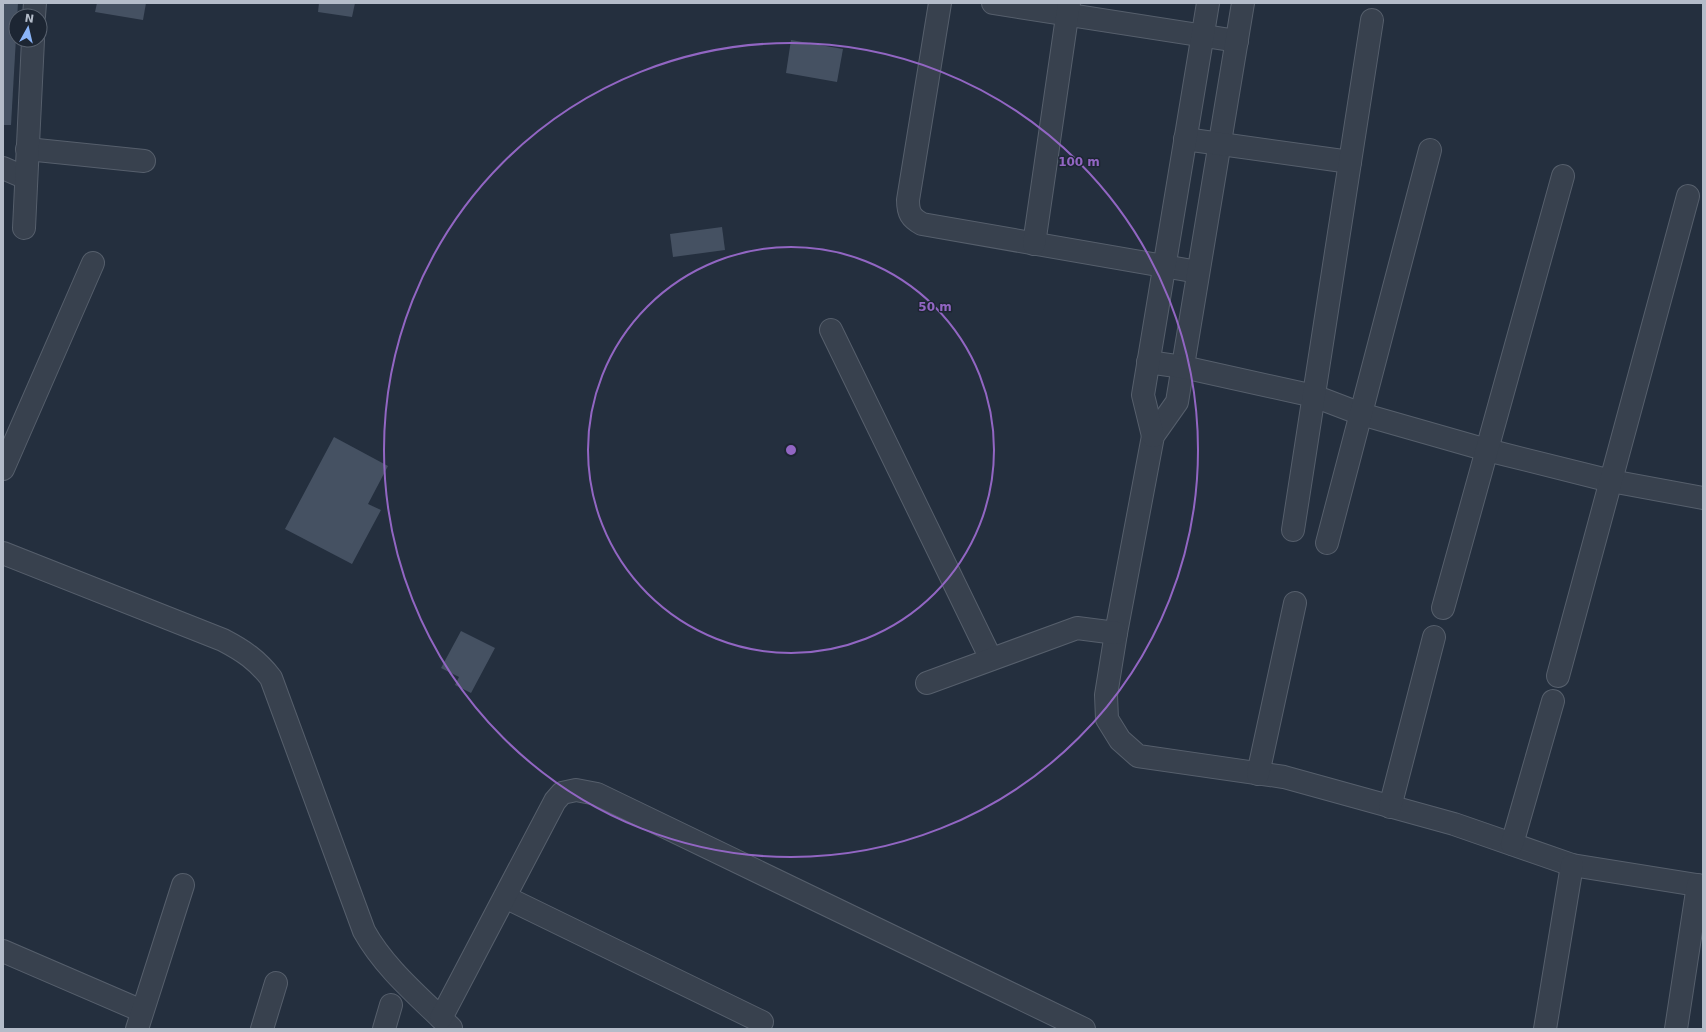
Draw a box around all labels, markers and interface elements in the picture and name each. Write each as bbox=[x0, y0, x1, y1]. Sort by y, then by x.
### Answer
north arrow bbox=[8, 8, 48, 48]
text: N bbox=[24, 12, 35, 26]
text: 100 m bbox=[1058, 155, 1100, 169]
text: 50 m bbox=[918, 300, 952, 314]
centre of rings bbox=[784, 443, 798, 457]

